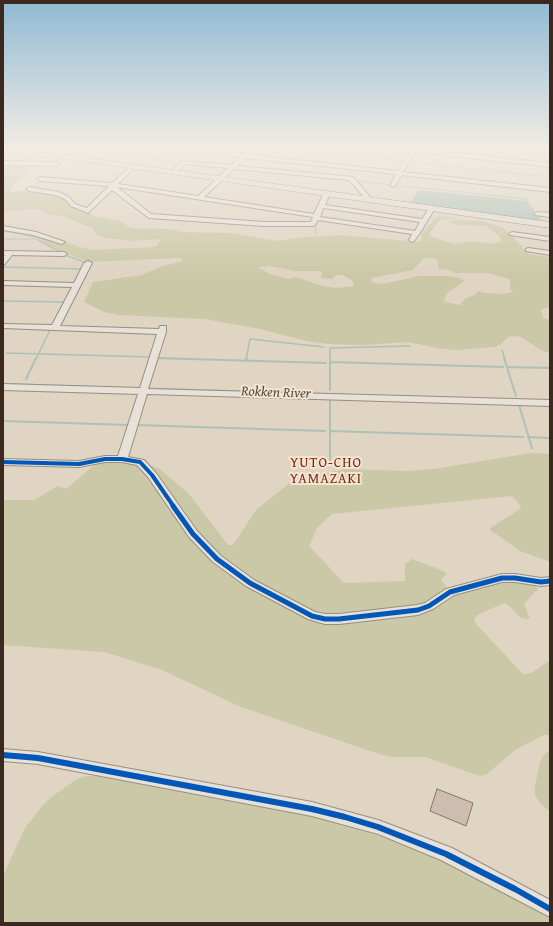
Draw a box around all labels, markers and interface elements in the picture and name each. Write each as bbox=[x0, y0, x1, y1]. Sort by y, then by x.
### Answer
water label: Rokken River bbox=[241, 383, 311, 403]
district label: YUTO-CHO YAMAZAKI bbox=[290, 455, 362, 488]

